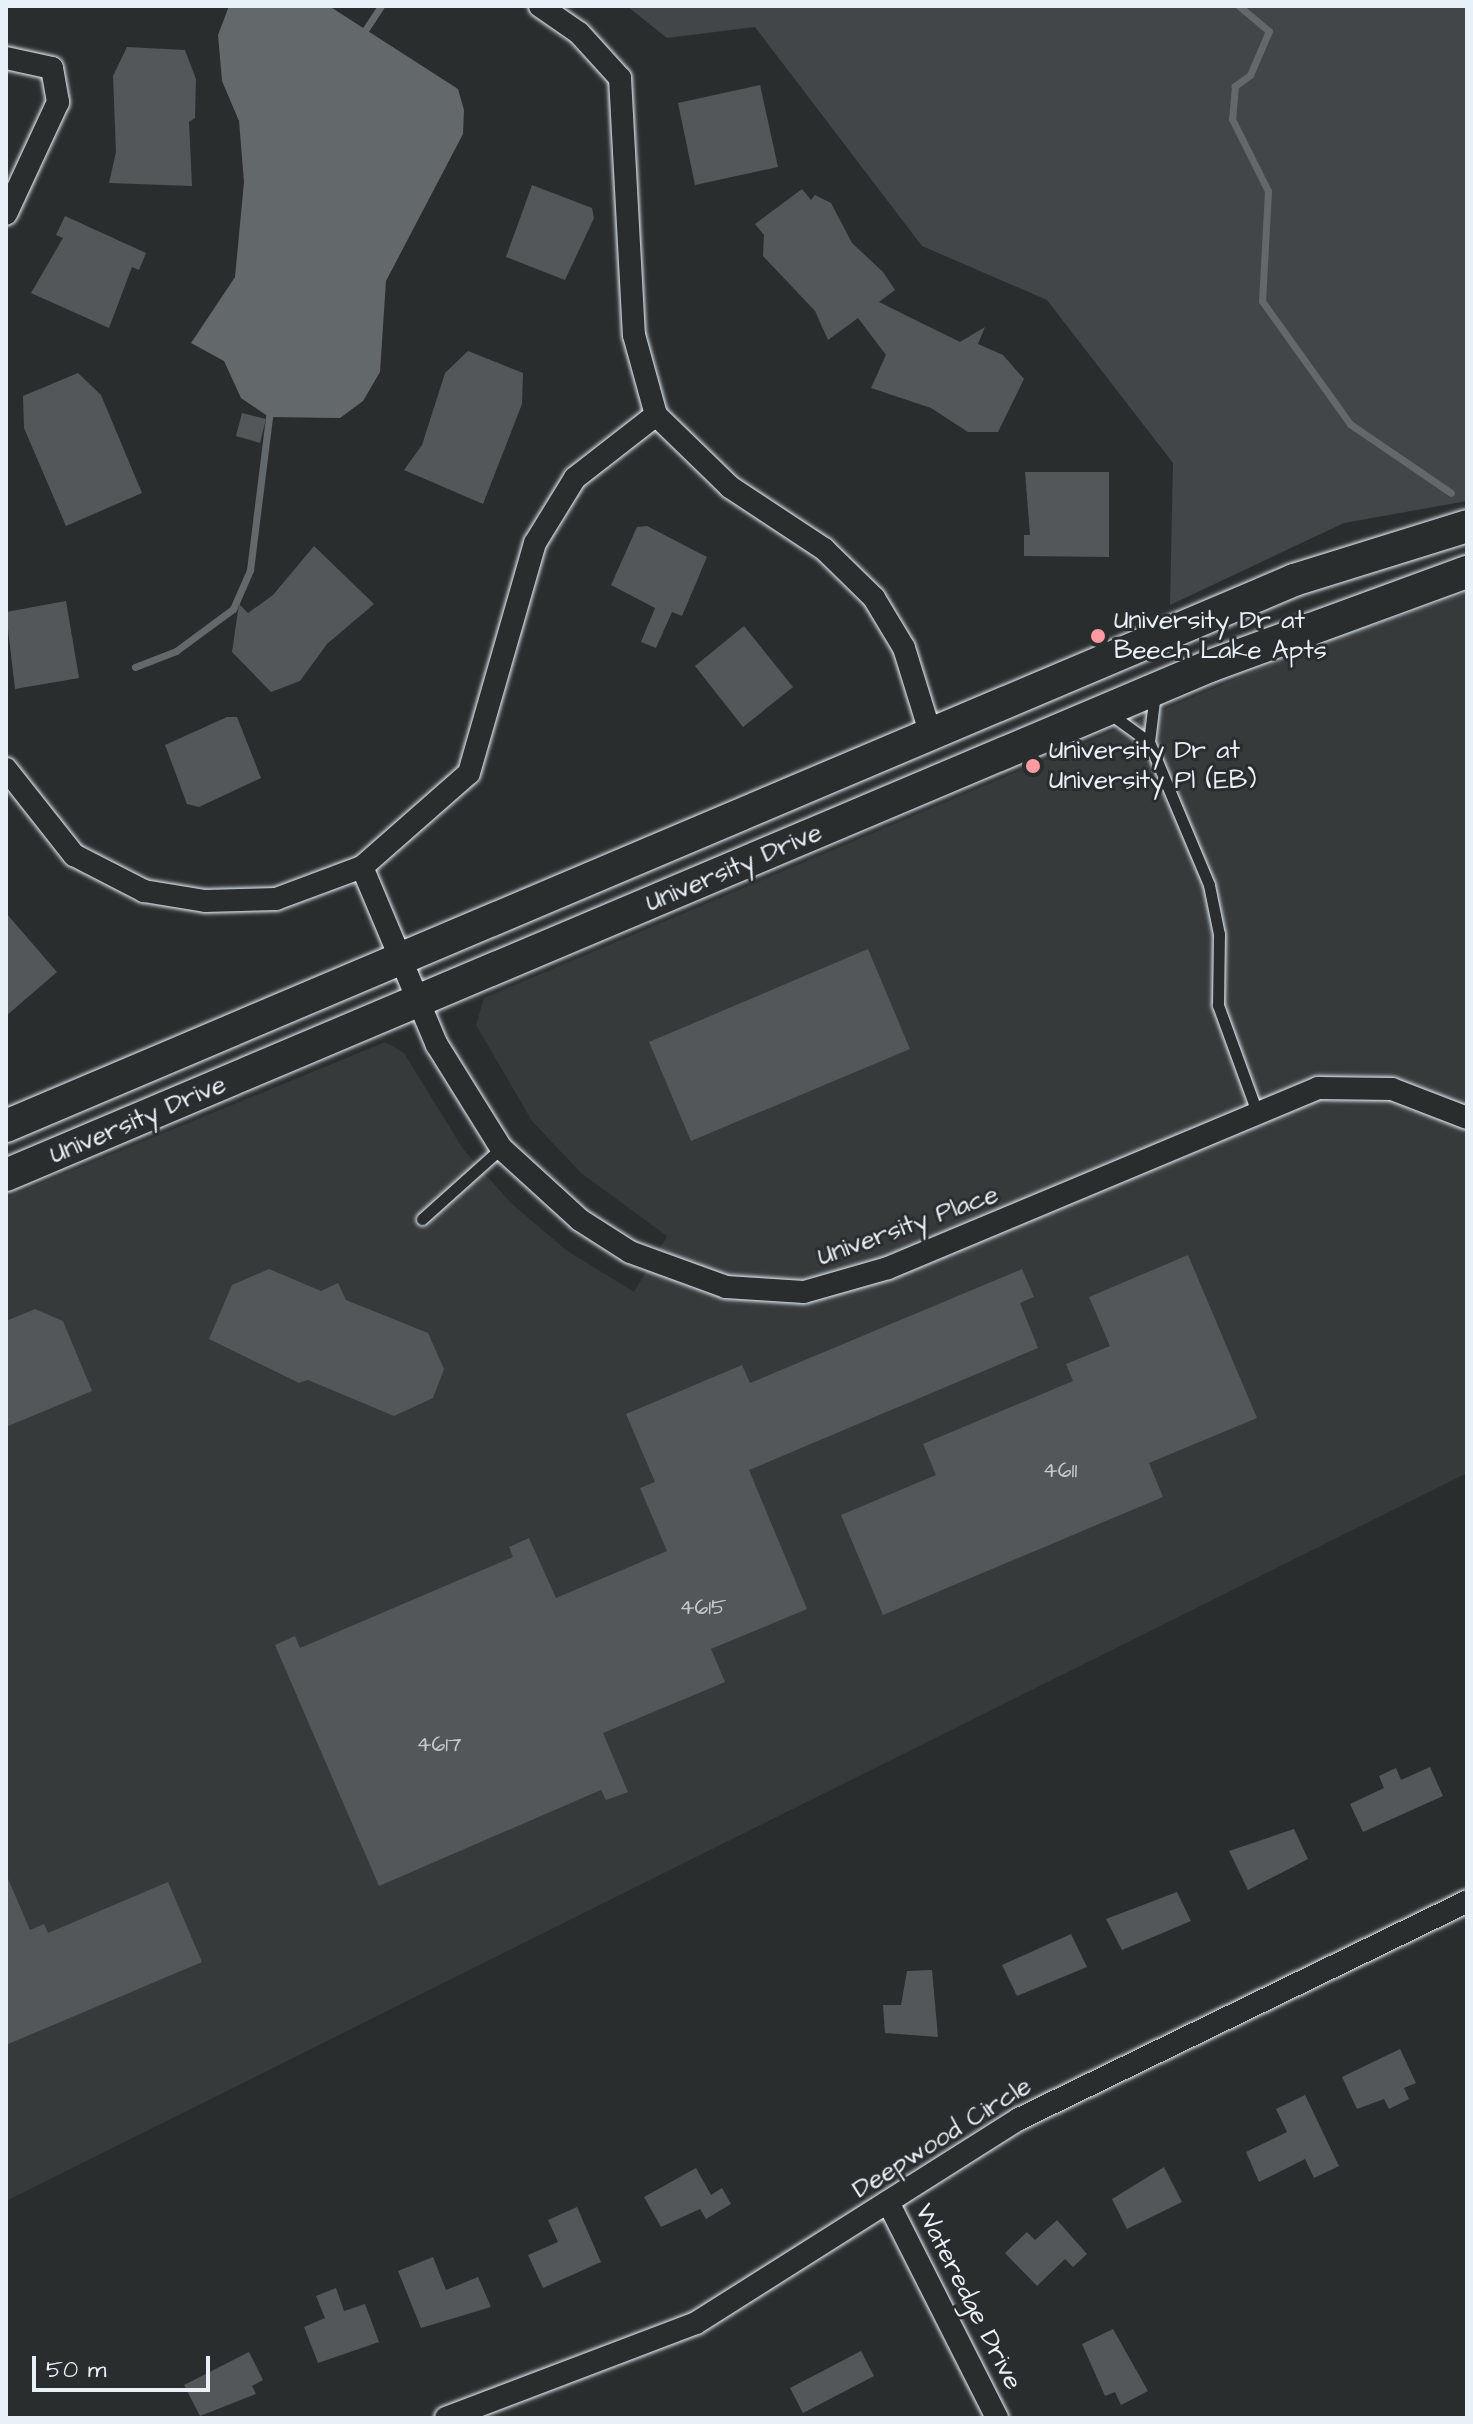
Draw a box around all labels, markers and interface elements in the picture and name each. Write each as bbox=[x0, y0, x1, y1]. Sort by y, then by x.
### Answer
place label: University Dr at Beech Lake Apts bbox=[1114, 605, 1327, 666]
marker: University Dr at Beech Lake Apts bbox=[1089, 627, 1107, 645]
place label: University Dr at University Pl (EB) bbox=[1049, 735, 1256, 796]
marker: University Dr at University Pl (EB) bbox=[1024, 757, 1042, 775]
street label: University Drive bbox=[641, 817, 827, 919]
street label: University Drive bbox=[45, 1069, 231, 1171]
street label: University Place bbox=[813, 1179, 1003, 1273]
house number: 4611 bbox=[1043, 1458, 1077, 1484]
house number: 4615 bbox=[679, 1595, 727, 1621]
house number: 4617 bbox=[416, 1732, 462, 1758]
street label: Deepwood Circle bbox=[847, 2071, 1037, 2205]
street label: Wateredge Drive bbox=[908, 2199, 1028, 2395]
scale bar bbox=[36, 2340, 214, 2390]
text: 50 m bbox=[46, 2353, 106, 2387]

